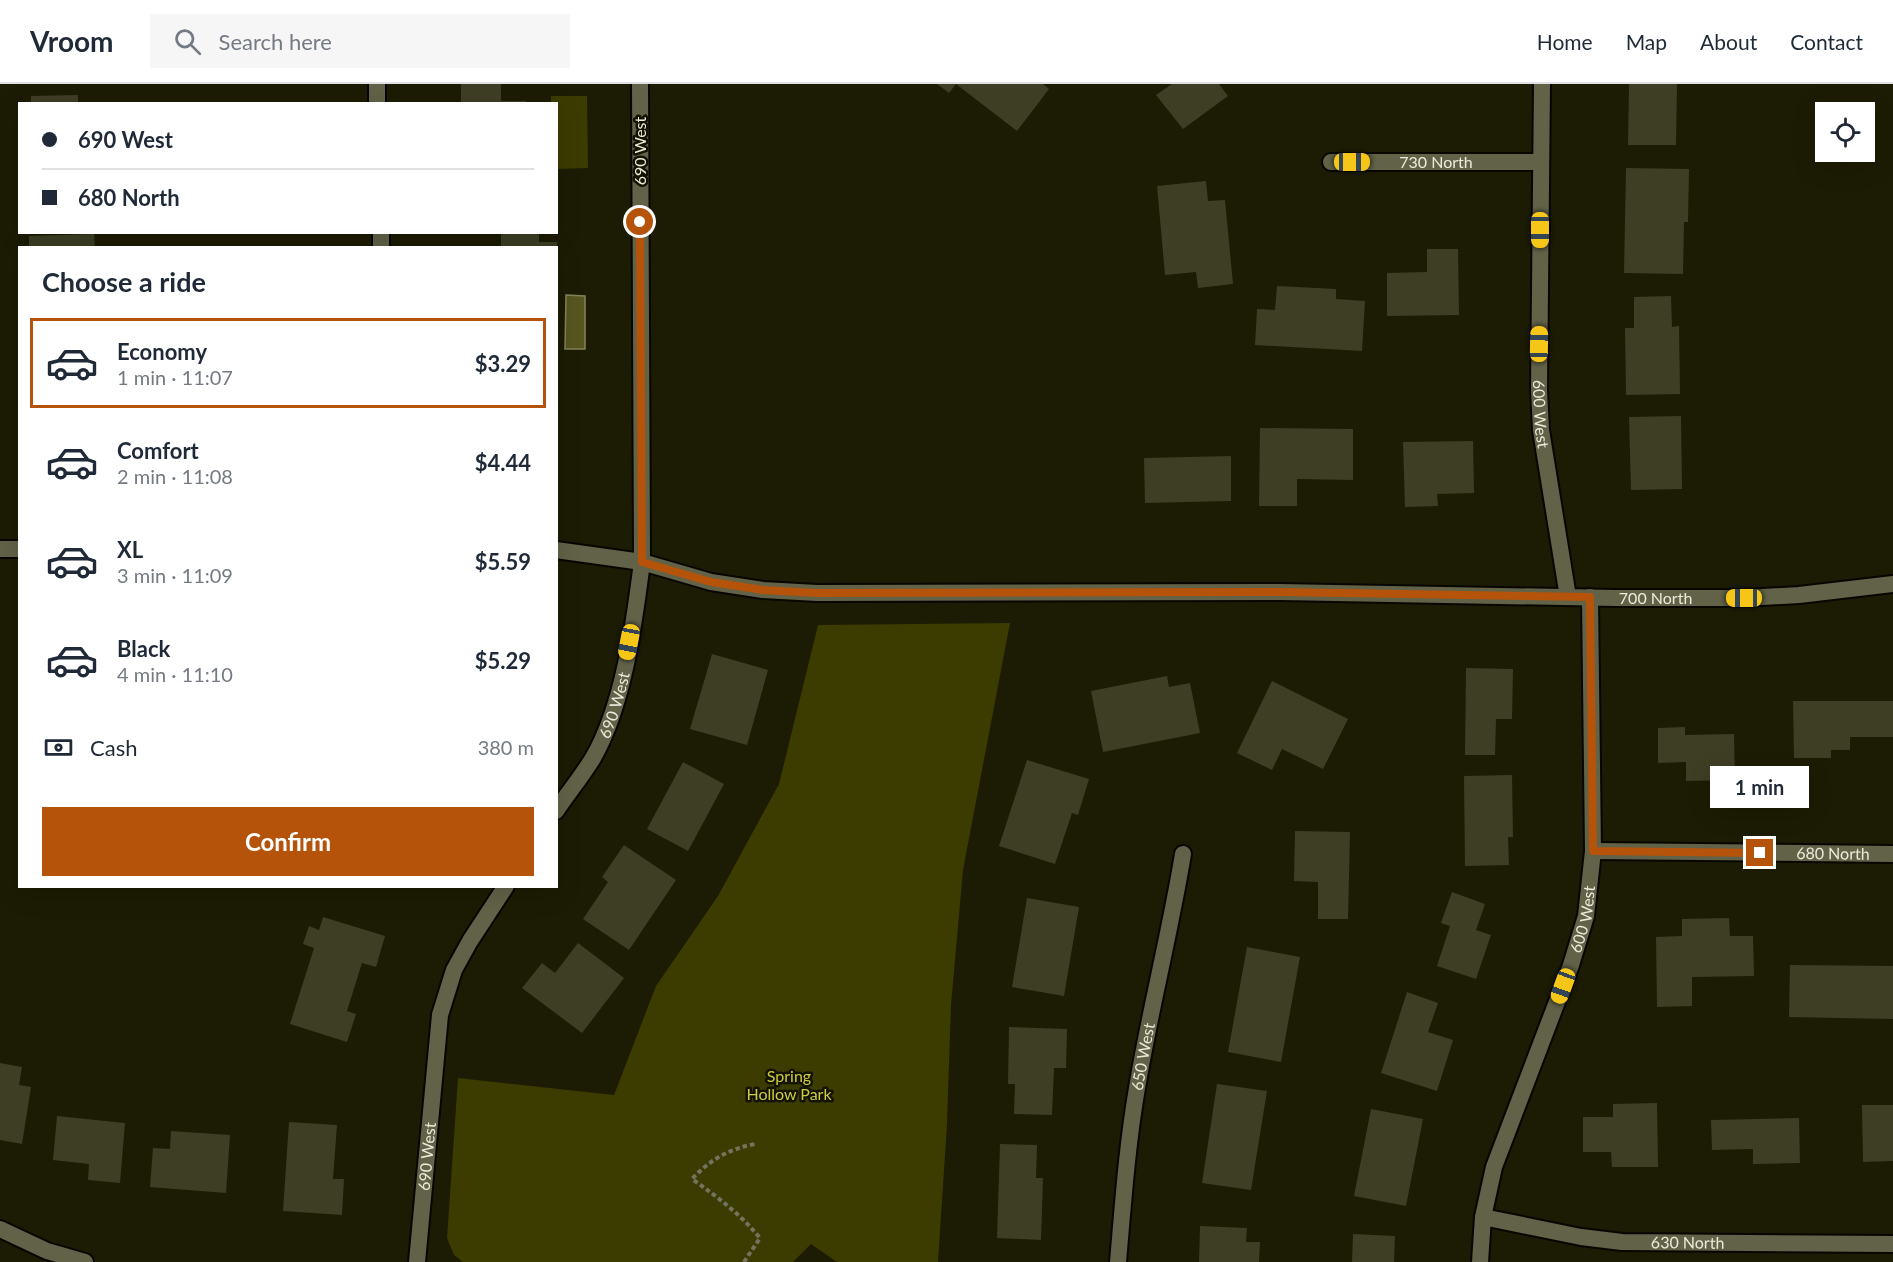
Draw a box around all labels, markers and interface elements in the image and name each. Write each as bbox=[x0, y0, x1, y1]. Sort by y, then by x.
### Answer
search box bbox=[150, 14, 570, 68]
text: Vroom bbox=[30, 24, 114, 58]
icon: search bbox=[171, 25, 204, 58]
text: Search here bbox=[219, 28, 332, 55]
text: Home bbox=[1537, 29, 1593, 54]
text: Map bbox=[1626, 29, 1667, 54]
text: About bbox=[1700, 29, 1757, 54]
text: Contact bbox=[1790, 29, 1863, 54]
map controls bbox=[1815, 102, 1875, 162]
button: locate bbox=[1815, 102, 1875, 162]
street label: 690 West bbox=[630, 116, 649, 185]
text: 690 West bbox=[78, 126, 173, 153]
street label: 730 North bbox=[1399, 152, 1473, 171]
car bbox=[1334, 153, 1370, 171]
text: 680 North bbox=[78, 184, 180, 211]
route start bbox=[626, 208, 653, 235]
car bbox=[1531, 212, 1549, 248]
text: Choose a ride bbox=[42, 265, 206, 298]
car bbox=[1530, 326, 1548, 362]
icon: car bbox=[45, 336, 99, 390]
text: Economy bbox=[117, 338, 207, 365]
text: $3.29 bbox=[475, 350, 531, 377]
text: 1 min · 11:07 bbox=[117, 365, 233, 389]
street label: 600 West bbox=[1530, 380, 1554, 450]
icon: car bbox=[45, 435, 99, 489]
text: Comfort bbox=[117, 437, 199, 464]
text: $4.44 bbox=[475, 449, 531, 476]
text: 2 min · 11:08 bbox=[117, 464, 233, 488]
icon: car bbox=[45, 534, 99, 588]
text: XL bbox=[117, 536, 143, 563]
text: $5.59 bbox=[475, 548, 531, 575]
text: 3 min · 11:09 bbox=[117, 563, 233, 587]
street label: 700 North bbox=[1619, 588, 1692, 607]
car bbox=[1726, 589, 1762, 607]
car bbox=[617, 623, 641, 661]
icon: car bbox=[45, 633, 99, 687]
text: Black bbox=[117, 635, 170, 662]
text: $5.29 bbox=[475, 647, 531, 674]
text: 4 min · 11:10 bbox=[117, 662, 233, 686]
street label: 690 West bbox=[594, 670, 633, 741]
icon: cash bbox=[42, 731, 75, 764]
text: Cash bbox=[90, 734, 137, 761]
text: 380 m bbox=[478, 735, 534, 759]
callout: 1 min bbox=[1710, 766, 1810, 808]
text: 1 min bbox=[1735, 775, 1784, 799]
button: Confirm bbox=[42, 807, 534, 876]
route end bbox=[1746, 839, 1773, 866]
street label: 680 North bbox=[1796, 843, 1870, 863]
street label: 600 West bbox=[1565, 884, 1598, 955]
car bbox=[1548, 966, 1578, 1006]
street label: 650 West bbox=[1127, 1021, 1158, 1092]
park label: Spring Hollow Park bbox=[746, 1066, 832, 1103]
street label: 690 West bbox=[414, 1121, 439, 1191]
street label: 630 North bbox=[1651, 1232, 1725, 1252]

